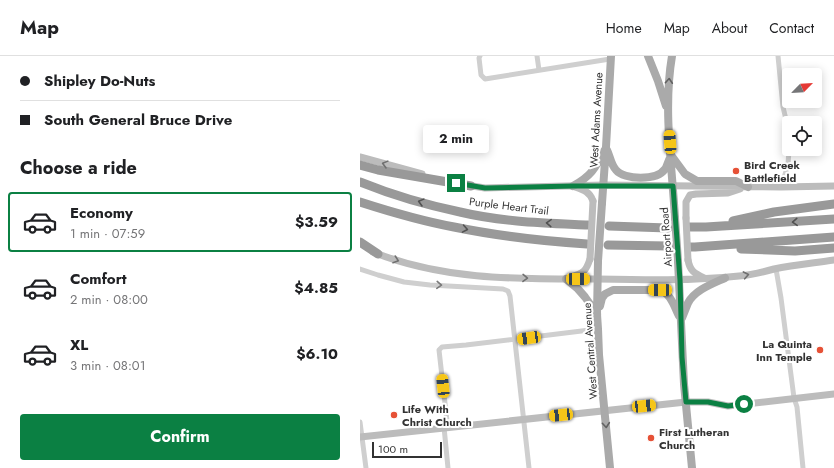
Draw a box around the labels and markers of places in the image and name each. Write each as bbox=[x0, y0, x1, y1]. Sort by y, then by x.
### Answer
place label: Bird Creek Battlefield bbox=[744, 157, 801, 186]
marker: Bird Creek Battlefield bbox=[731, 166, 741, 176]
place label: La Quinta Inn Temple bbox=[756, 336, 812, 365]
marker: La Quinta Inn Temple bbox=[815, 345, 825, 355]
place label: Life With Christ Church bbox=[402, 401, 472, 430]
marker: Life With Christ Church bbox=[389, 410, 399, 420]
place label: First Lutheran Church bbox=[659, 424, 729, 453]
marker: First Lutheran Church bbox=[646, 433, 656, 443]

